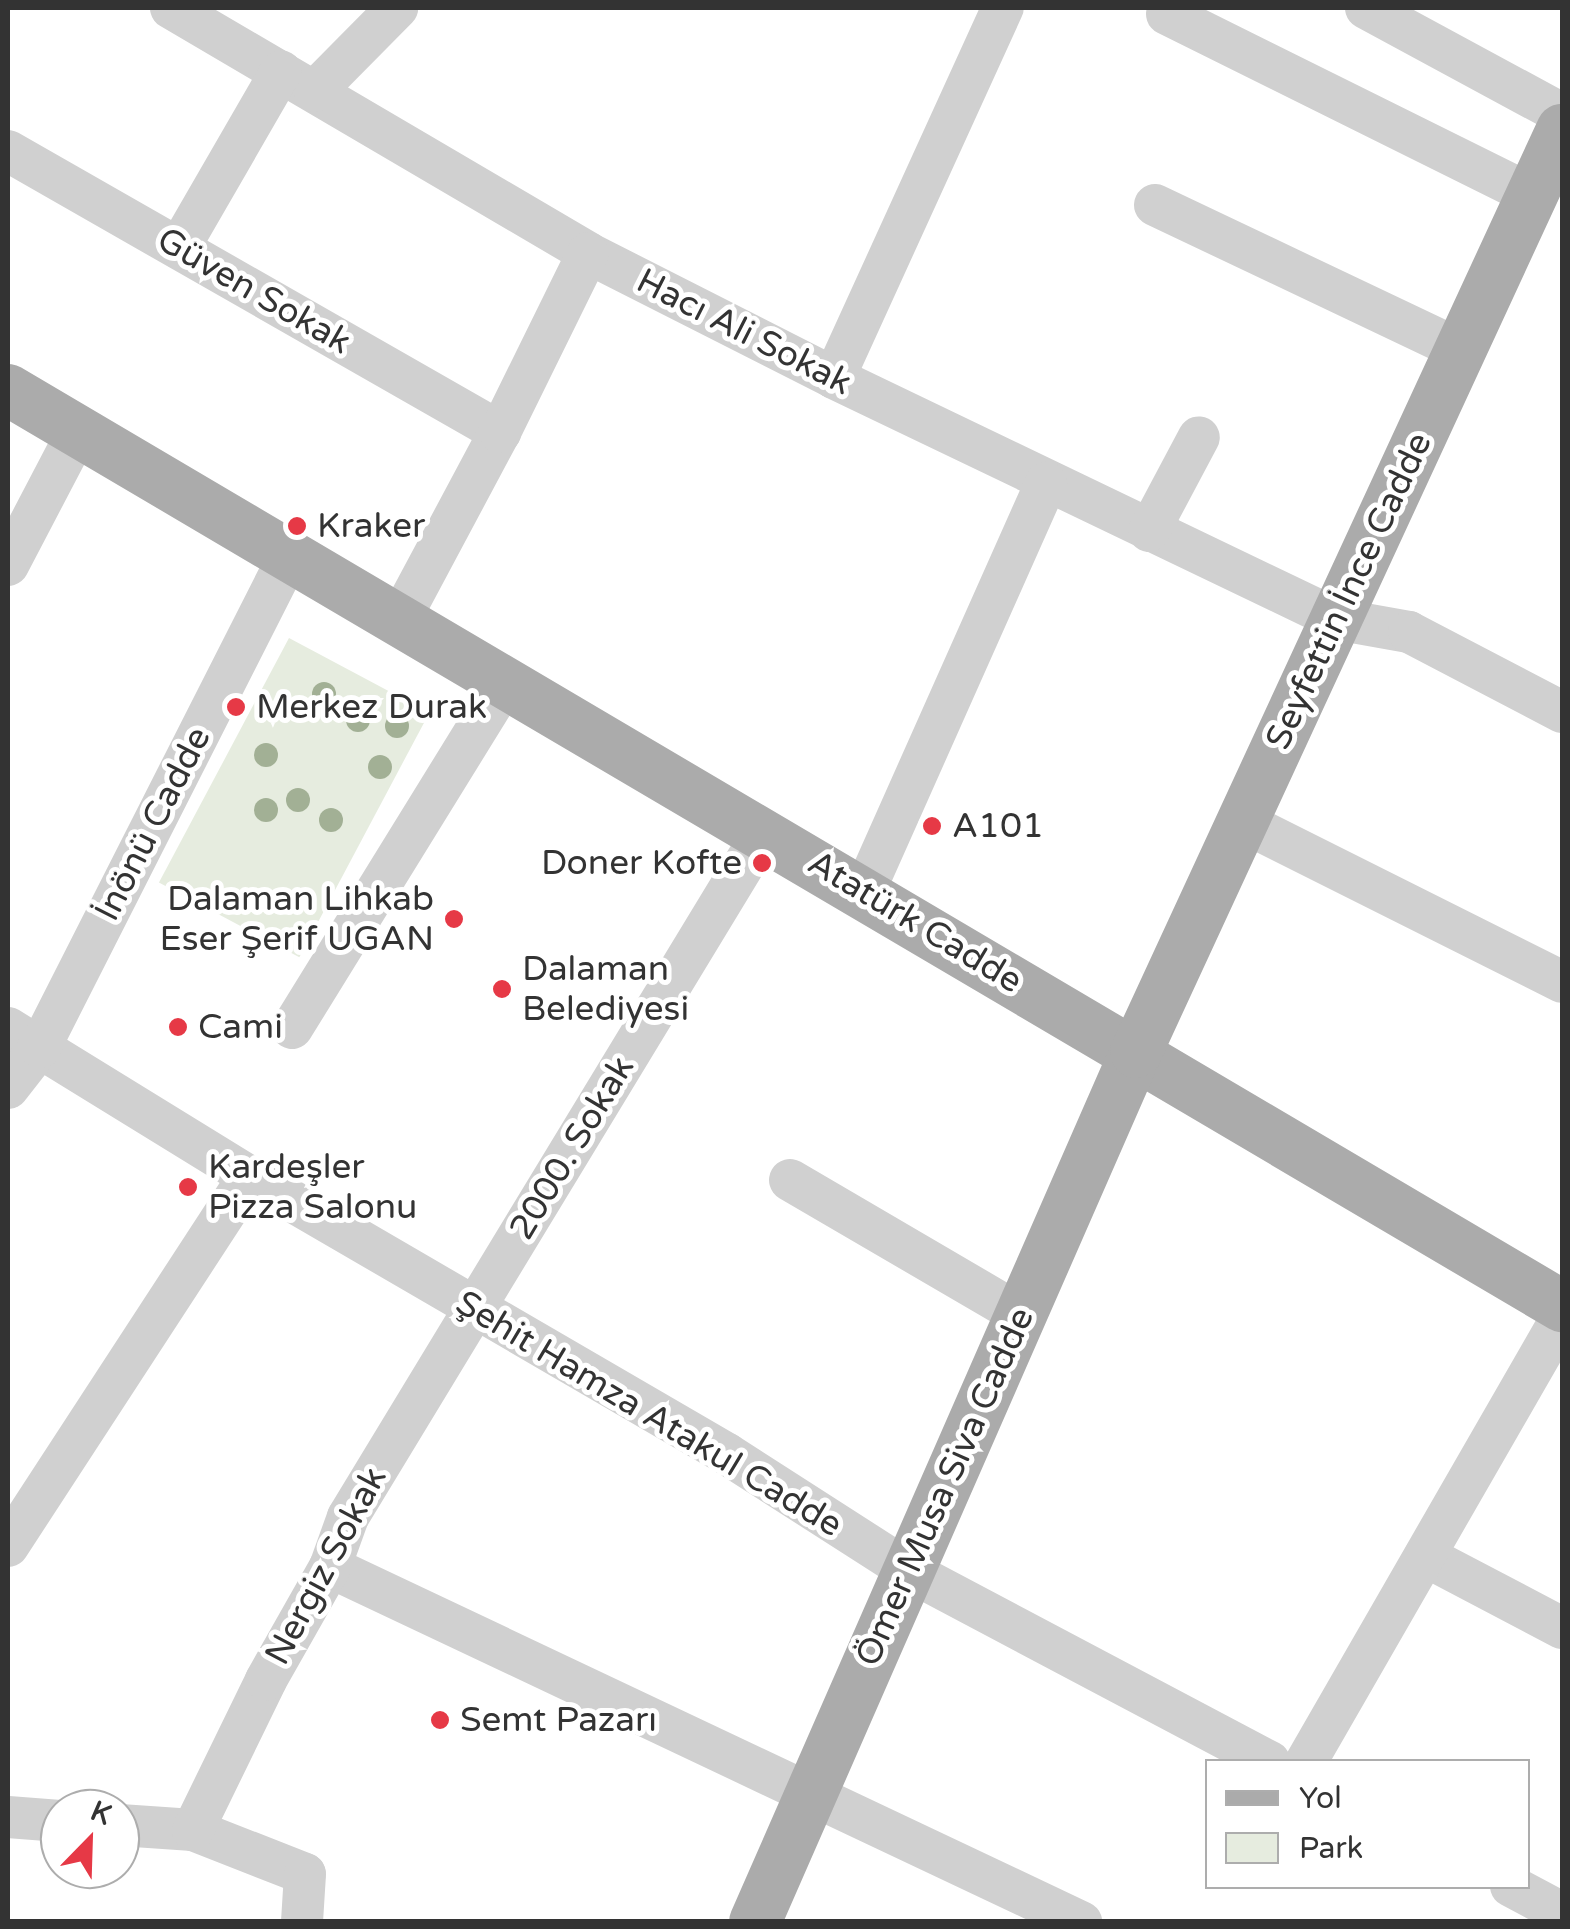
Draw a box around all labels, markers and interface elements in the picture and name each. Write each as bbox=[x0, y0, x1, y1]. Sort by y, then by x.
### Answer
street label: Güven Sokak bbox=[150, 219, 358, 363]
street label: Hacı Ali Sokak bbox=[630, 260, 858, 404]
street label: Seyfettin İnce Cadde bbox=[1257, 426, 1441, 756]
place label: Kraker bbox=[317, 505, 425, 547]
marker: Kraker bbox=[286, 515, 308, 537]
place label: Merkez Durak bbox=[256, 686, 487, 728]
marker: Merkez Durak bbox=[225, 696, 247, 718]
street label: İnönü Cadde bbox=[86, 720, 220, 928]
place label: A101 bbox=[952, 805, 1044, 847]
marker: A101 bbox=[921, 815, 943, 837]
place label: Doner Kofte bbox=[541, 842, 742, 884]
street label: Atatürk Cadde bbox=[800, 842, 1030, 1002]
marker: Doner Kofte bbox=[751, 852, 773, 874]
place label: Dalaman Lihkab Eser Şerif UGAN bbox=[160, 878, 434, 960]
marker: Dalaman Lihkab Eser Şerif UGAN bbox=[443, 908, 465, 930]
place label: Dalaman Belediyesi bbox=[522, 948, 689, 1030]
marker: Dalaman Belediyesi bbox=[491, 978, 513, 1000]
place label: Cami bbox=[198, 1006, 283, 1048]
marker: Cami bbox=[167, 1016, 189, 1038]
street label: 2000. Sokak bbox=[501, 1049, 643, 1247]
place label: Kardeşler Pizza Salonu bbox=[208, 1146, 417, 1228]
marker: Kardeşler Pizza Salonu bbox=[177, 1176, 199, 1198]
street label: Şehit Hamza Atakul Cadde bbox=[448, 1282, 850, 1546]
street label: Ömer Musa Siva Cadde bbox=[847, 1301, 1043, 1673]
street label: Nergiz Sokak bbox=[256, 1460, 396, 1672]
place label: Semt Pazarı bbox=[460, 1699, 657, 1741]
marker: Semt Pazarı bbox=[429, 1709, 451, 1731]
legend bbox=[1205, 1759, 1530, 1889]
text: Yol bbox=[1299, 1780, 1342, 1817]
north arrow bbox=[40, 1789, 140, 1889]
text: K bbox=[86, 1794, 116, 1833]
text: Park bbox=[1299, 1830, 1363, 1867]

